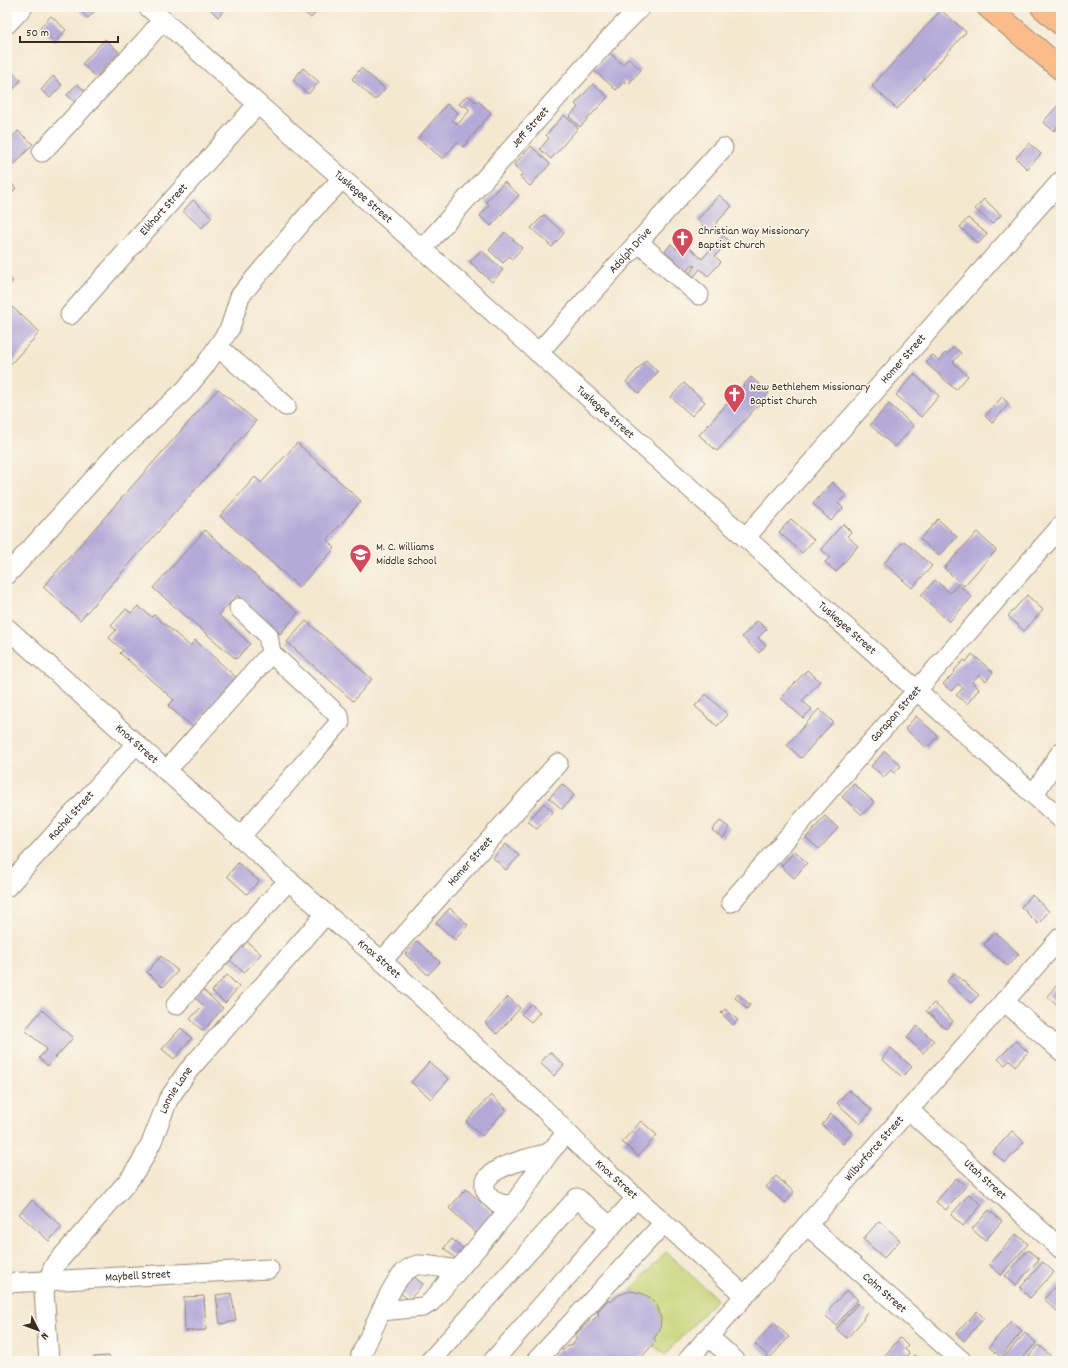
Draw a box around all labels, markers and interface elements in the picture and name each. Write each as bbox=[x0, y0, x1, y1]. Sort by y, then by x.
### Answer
scale bar bbox=[20, 18, 118, 44]
text: 50 m bbox=[26, 25, 49, 42]
street label: Jeff Street bbox=[508, 103, 554, 152]
street label: Tuskegee Street bbox=[330, 166, 397, 228]
street label: Elkhart Street bbox=[136, 179, 192, 240]
place label: Christian Way Missionary Baptist Church bbox=[698, 223, 810, 254]
street label: Adolph Drive bbox=[605, 224, 656, 278]
church icon: Christian Way Missionary Baptist Church bbox=[670, 225, 696, 258]
street label: Homer Street bbox=[877, 330, 931, 388]
place label: New Bethlehem Missionary Baptist Church bbox=[750, 379, 871, 410]
church icon: New Bethlehem Missionary Baptist Church bbox=[721, 381, 747, 414]
street label: Tuskegee Street bbox=[572, 382, 638, 443]
place label: M. C. Williams Middle School bbox=[376, 539, 437, 570]
school or university icon: M. C. Williams Middle School bbox=[347, 541, 373, 574]
street label: Tuskegee Street bbox=[814, 597, 880, 659]
street label: Garapan Street bbox=[866, 682, 926, 746]
street label: Knox Street bbox=[111, 720, 162, 768]
street label: Rachel Street bbox=[44, 787, 99, 844]
street label: Homer Street bbox=[444, 833, 497, 890]
street label: Knox Street bbox=[354, 935, 405, 983]
street label: Lonnie Lane bbox=[155, 1063, 197, 1116]
street label: Wilburforce Street bbox=[840, 1112, 908, 1185]
street label: Utah Street bbox=[960, 1155, 1011, 1204]
street label: Knox Street bbox=[591, 1156, 642, 1204]
street label: Maybell Street bbox=[105, 1266, 172, 1286]
street label: Cohn Street bbox=[858, 1269, 911, 1318]
north arrow bbox=[18, 1310, 58, 1350]
text: N bbox=[36, 1328, 52, 1343]

